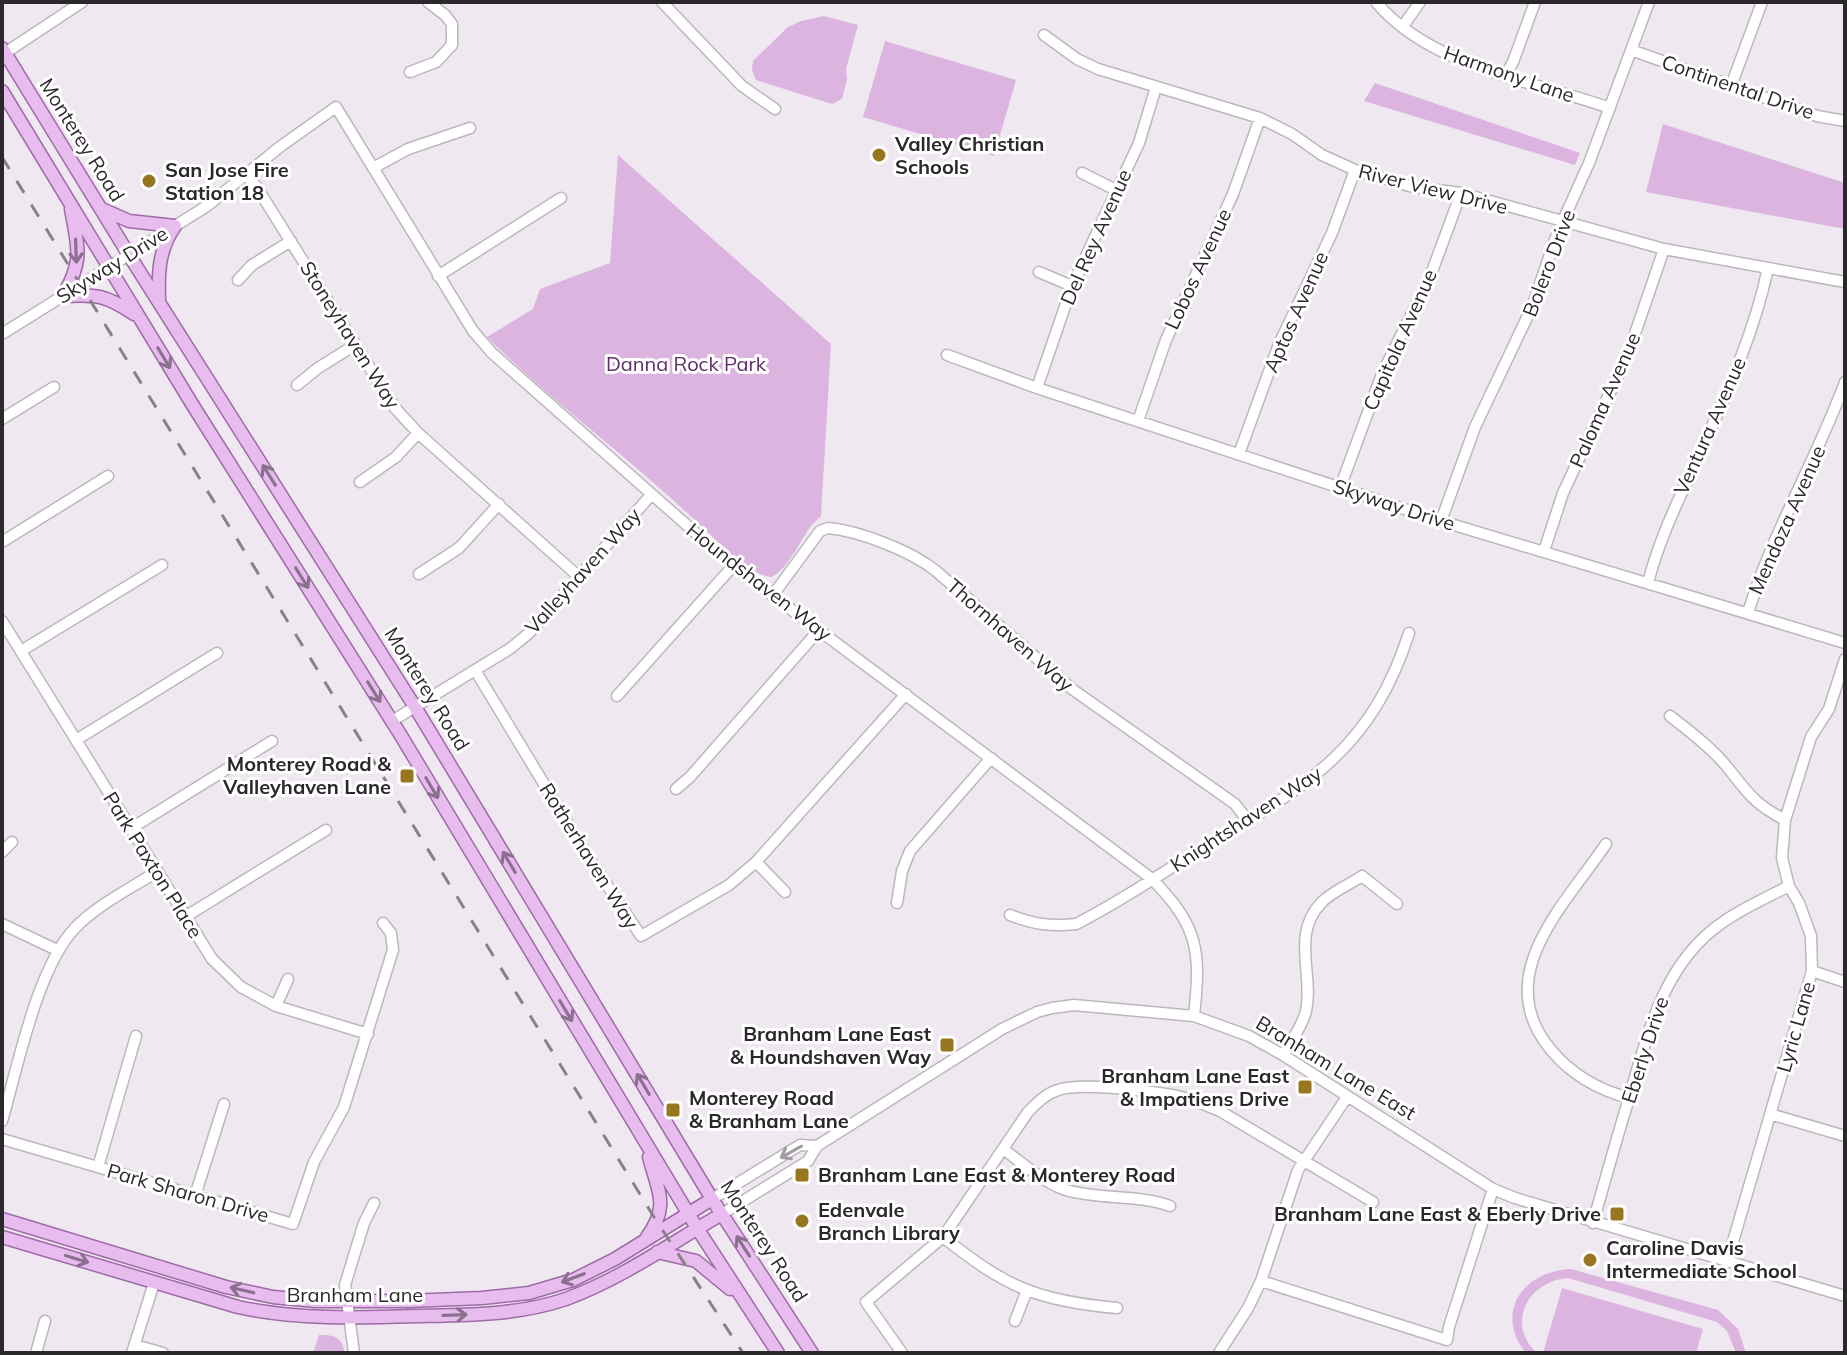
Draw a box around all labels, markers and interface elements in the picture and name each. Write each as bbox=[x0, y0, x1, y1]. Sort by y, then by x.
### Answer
street label: Harmony Lane bbox=[1441, 39, 1578, 108]
street label: Continental Drive bbox=[1659, 49, 1818, 124]
street label: Monterey Road bbox=[35, 73, 130, 206]
place label: Valley Christian Schools bbox=[894, 131, 1044, 179]
marker: Valley Christian Schools bbox=[870, 146, 888, 164]
place label: San Jose Fire Station 18 bbox=[165, 157, 289, 205]
street label: River View Drive bbox=[1356, 158, 1510, 219]
street label: Del Rey Avenue bbox=[1054, 165, 1137, 308]
marker: San Jose Fire Station 18 bbox=[140, 172, 158, 190]
street label: Lobos Avenue bbox=[1159, 204, 1236, 333]
street label: Bolero Drive bbox=[1517, 206, 1580, 320]
street label: Skyway Drive bbox=[51, 220, 172, 309]
one-way arrow bbox=[69, 237, 84, 263]
street label: Aptos Avenue bbox=[1258, 247, 1333, 376]
street label: Stoneyhaven Way bbox=[295, 256, 406, 413]
street label: Capitola Avenue bbox=[1357, 265, 1442, 414]
street label: Paloma Avenue bbox=[1564, 328, 1645, 471]
one-way arrow bbox=[156, 346, 172, 369]
park label: Danna Rock Park bbox=[606, 351, 767, 376]
street label: Ventura Avenue bbox=[1668, 353, 1751, 498]
street label: Mendoza Avenue bbox=[1743, 442, 1831, 598]
one-way arrow bbox=[261, 464, 277, 487]
street label: Skyway Drive bbox=[1330, 473, 1458, 536]
street label: Valleyhaven Way bbox=[519, 502, 646, 639]
street label: Houndshaven Way bbox=[682, 517, 837, 646]
one-way arrow bbox=[295, 566, 311, 589]
street label: Thornhaven Way bbox=[942, 573, 1079, 697]
street label: Monterey Road bbox=[380, 622, 475, 755]
one-way arrow bbox=[366, 680, 382, 703]
place label: Monterey Road & Valleyhaven Lane bbox=[222, 751, 392, 799]
street label: Knightshaven Way bbox=[1165, 760, 1326, 877]
marker: Monterey Road & Valleyhaven Lane bbox=[398, 767, 416, 785]
one-way arrow bbox=[424, 776, 440, 799]
street label: Rotherhaven Way bbox=[534, 778, 645, 934]
street label: Park Paxton Place bbox=[98, 787, 209, 943]
one-way arrow bbox=[501, 851, 517, 874]
street label: Lyric Lane bbox=[1771, 979, 1820, 1075]
street label: Eberly Drive bbox=[1616, 993, 1674, 1106]
one-way arrow bbox=[558, 999, 574, 1022]
street label: Branham Lane East bbox=[1252, 1010, 1421, 1125]
place label: Branham Lane East & Houndshaven Way bbox=[730, 1021, 931, 1069]
marker: Branham Lane East & Houndshaven Way bbox=[938, 1036, 956, 1054]
place label: Branham Lane East & Impatiens Drive bbox=[1101, 1063, 1289, 1111]
one-way arrow bbox=[635, 1073, 651, 1096]
marker: Branham Lane East & Impatiens Drive bbox=[1296, 1078, 1314, 1096]
place label: Monterey Road & Branham Lane bbox=[689, 1085, 849, 1133]
marker: Monterey Road & Branham Lane bbox=[664, 1101, 682, 1119]
one-way arrow bbox=[780, 1144, 803, 1160]
street label: Park Sharon Drive bbox=[104, 1157, 272, 1228]
place label: Branham Lane East & Monterey Road bbox=[818, 1162, 1175, 1187]
marker: Branham Lane East & Monterey Road bbox=[793, 1166, 811, 1184]
street label: Monterey Road bbox=[716, 1175, 813, 1307]
place label: Edenvale Branch Library bbox=[818, 1197, 960, 1245]
place label: Branham Lane East & Eberly Drive bbox=[1274, 1201, 1601, 1226]
marker: Branham Lane East & Eberly Drive bbox=[1608, 1205, 1626, 1223]
marker: Edenvale Branch Library bbox=[793, 1212, 811, 1230]
one-way arrow bbox=[734, 1235, 750, 1258]
place label: Caroline Davis Intermediate School bbox=[1606, 1235, 1797, 1283]
marker: Caroline Davis Intermediate School bbox=[1581, 1251, 1599, 1269]
one-way arrow bbox=[63, 1252, 89, 1267]
one-way arrow bbox=[561, 1272, 586, 1286]
one-way arrow bbox=[230, 1282, 255, 1297]
street label: Branham Lane bbox=[287, 1282, 423, 1307]
one-way arrow bbox=[441, 1308, 468, 1323]

